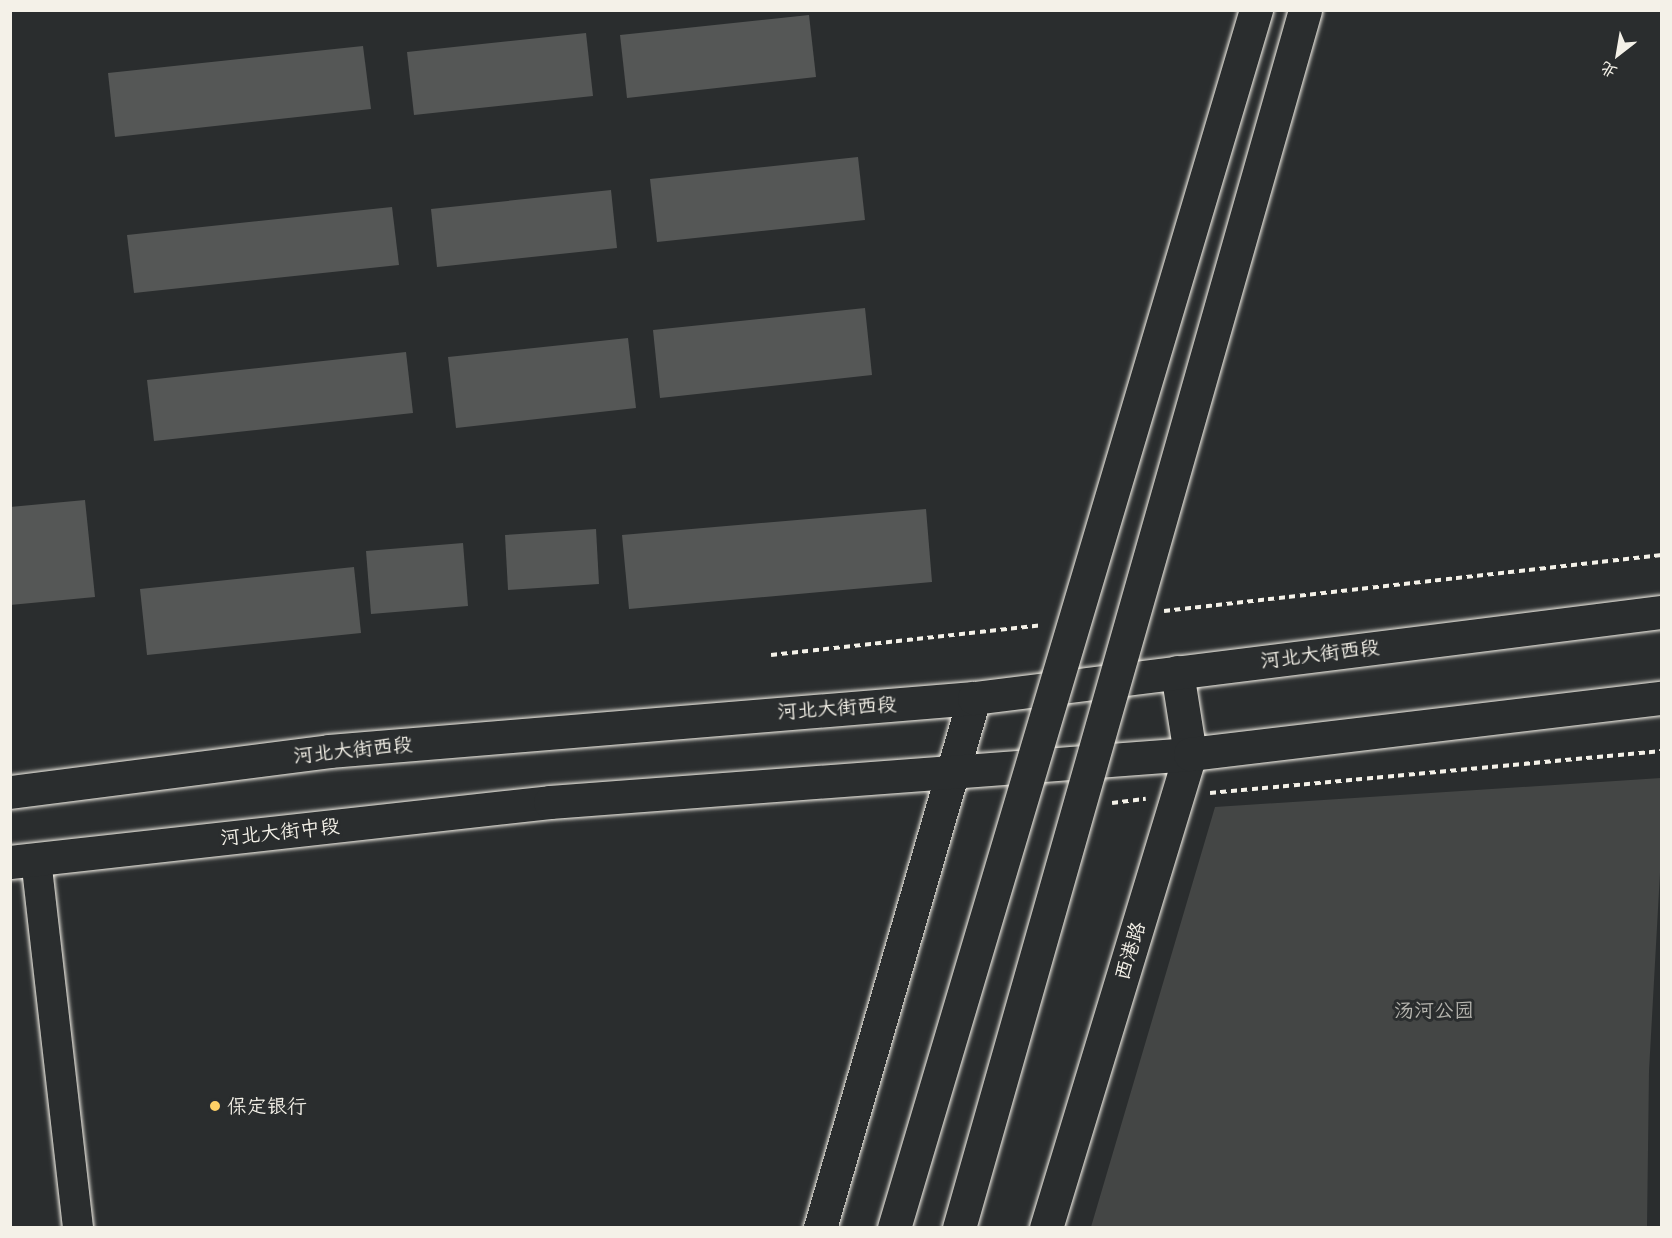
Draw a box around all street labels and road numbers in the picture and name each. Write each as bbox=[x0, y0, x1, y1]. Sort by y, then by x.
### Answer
street label: 河北大街西段 bbox=[1259, 635, 1381, 673]
street label: 河北大街西段 bbox=[776, 692, 898, 724]
street label: 河北大街西段 bbox=[292, 732, 414, 768]
street label: 河北大街中段 bbox=[219, 814, 341, 850]
street label: 西港路 bbox=[1110, 919, 1150, 983]

